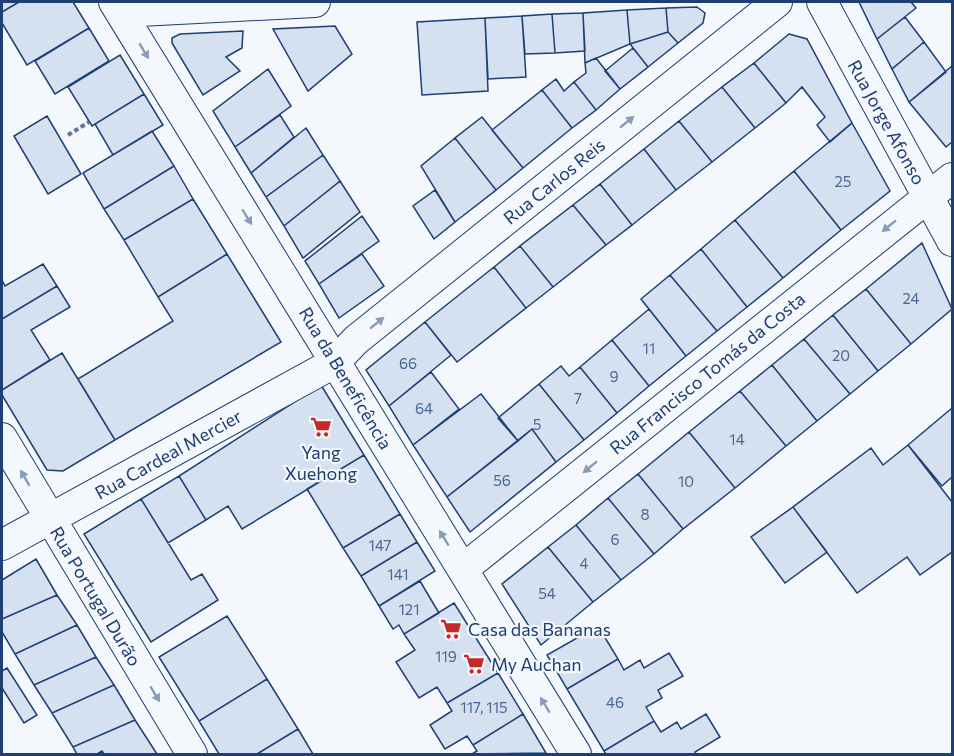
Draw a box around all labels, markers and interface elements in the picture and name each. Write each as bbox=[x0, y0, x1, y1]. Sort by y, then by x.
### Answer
one-way arrow bbox=[138, 43, 149, 60]
street label: Rua Jorge Afonso bbox=[844, 56, 930, 188]
one-way arrow bbox=[619, 116, 634, 129]
street label: Rua Carlos Reis bbox=[499, 133, 609, 229]
house number: 25 bbox=[835, 172, 851, 190]
one-way arrow bbox=[241, 209, 252, 225]
one-way arrow bbox=[881, 220, 897, 233]
street label: Rua Francisco Tomás da Costa bbox=[605, 287, 809, 459]
house number: 24 bbox=[902, 289, 920, 307]
street label: Rua da Beneficência bbox=[295, 303, 397, 453]
one-way arrow bbox=[369, 318, 384, 330]
house number: 11 bbox=[643, 339, 655, 357]
house number: 20 bbox=[832, 346, 850, 364]
house number: 66 bbox=[399, 354, 417, 372]
house number: 9 bbox=[609, 367, 619, 385]
house number: 7 bbox=[574, 389, 582, 407]
house number: 64 bbox=[415, 399, 433, 417]
street label: Rua Cardeal Mercier bbox=[91, 404, 245, 504]
supermarket icon: Yang Xuehong bbox=[309, 415, 333, 439]
house number: 5 bbox=[533, 415, 541, 433]
house number: 14 bbox=[729, 430, 745, 448]
place label: Yang Xuehong bbox=[285, 441, 358, 484]
one-way arrow bbox=[583, 460, 598, 473]
one-way arrow bbox=[20, 469, 30, 486]
house number: 56 bbox=[493, 471, 511, 489]
house number: 10 bbox=[678, 472, 694, 490]
house number: 8 bbox=[640, 505, 650, 523]
street label: Rua Portugal Durão bbox=[46, 522, 146, 670]
one-way arrow bbox=[438, 530, 449, 546]
house number: 6 bbox=[610, 530, 620, 548]
house number: 147 bbox=[368, 536, 392, 554]
house number: 4 bbox=[580, 554, 589, 572]
house number: 141 bbox=[387, 565, 409, 583]
house number: 54 bbox=[538, 584, 556, 602]
house number: 121 bbox=[398, 600, 420, 618]
supermarket icon: Casa das Bananas bbox=[439, 617, 463, 641]
place label: Casa das Bananas bbox=[468, 618, 611, 640]
house number: 119 bbox=[435, 647, 457, 665]
supermarket icon: My Auchan bbox=[462, 652, 486, 676]
place label: My Auchan bbox=[491, 653, 582, 675]
one-way arrow bbox=[150, 686, 161, 702]
house number: 46 bbox=[606, 693, 624, 711]
one-way arrow bbox=[540, 697, 551, 713]
house number: 117, 115 bbox=[460, 698, 508, 716]

